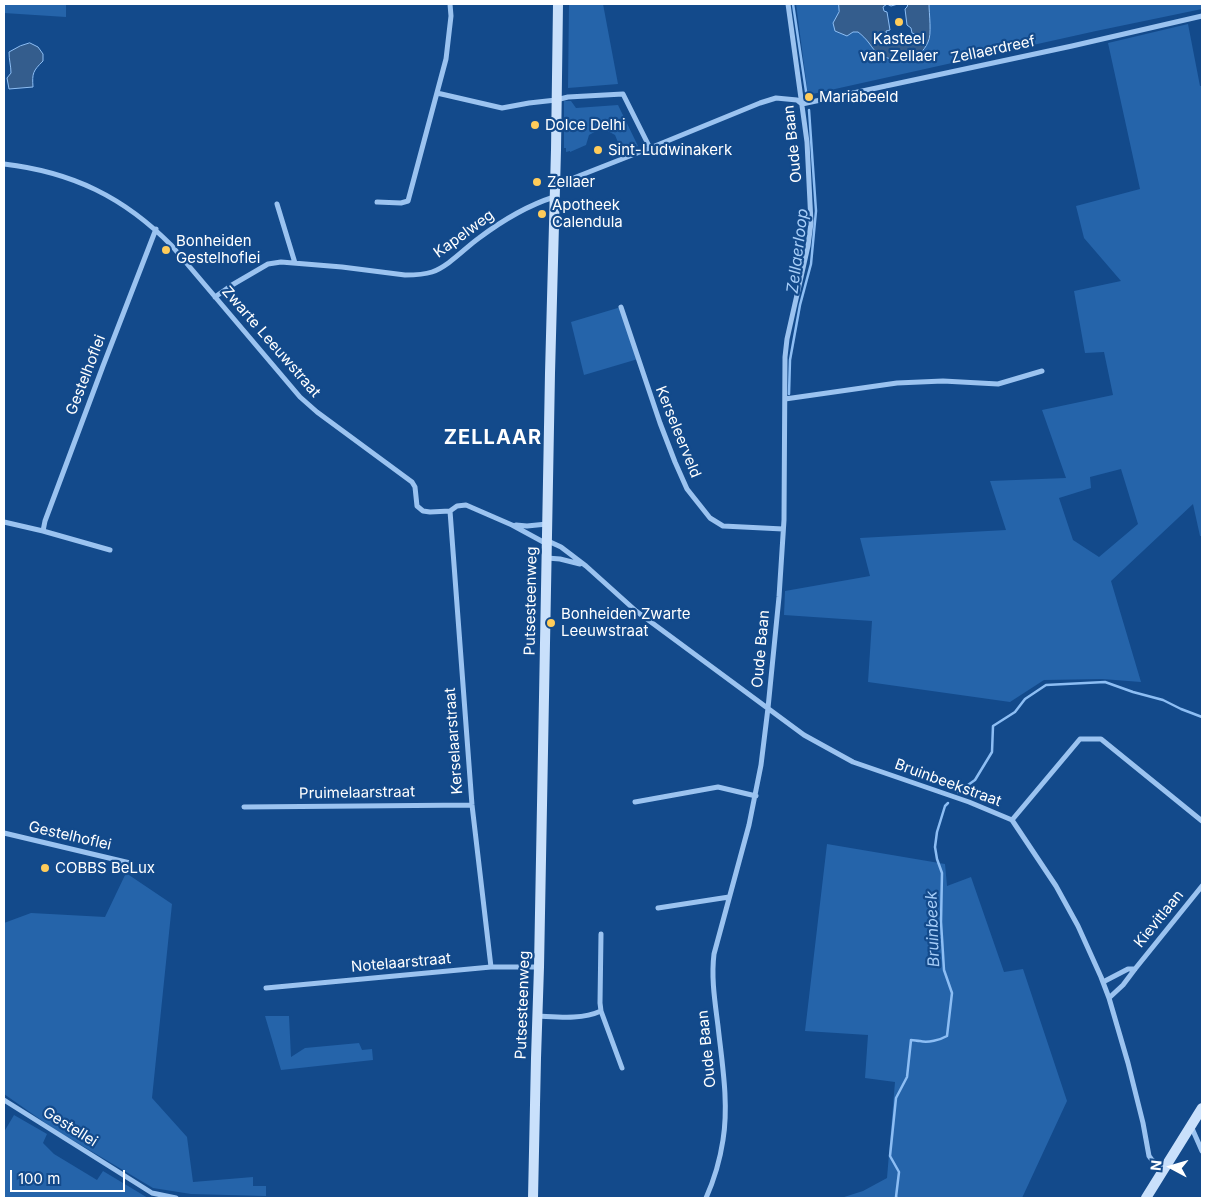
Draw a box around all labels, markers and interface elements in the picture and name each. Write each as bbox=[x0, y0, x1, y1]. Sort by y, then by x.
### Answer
marker: Kasteel van Zellaer bbox=[893, 16, 905, 28]
place label: Kasteel van Zellaer bbox=[860, 30, 938, 65]
street label: Zellaerdreef bbox=[949, 32, 1037, 68]
place label: Mariabeeld bbox=[819, 88, 898, 106]
marker: Mariabeeld bbox=[803, 91, 815, 103]
street label: Oude Baan bbox=[780, 104, 806, 184]
place label: Dolce Delhi bbox=[545, 116, 626, 134]
marker: Dolce Delhi bbox=[529, 119, 541, 131]
place label: Sint-Ludwinakerk bbox=[608, 141, 732, 159]
marker: Sint-Ludwinakerk bbox=[592, 144, 604, 156]
place label: Zellaer bbox=[547, 173, 595, 191]
marker: Zellaer bbox=[531, 176, 543, 188]
place label: Apotheek Calendula bbox=[552, 196, 623, 231]
street label: Kapelweg bbox=[430, 206, 498, 262]
marker: Apotheek Calendula bbox=[536, 208, 548, 220]
water label: Zellaerloop bbox=[783, 208, 813, 294]
place label: Bonheiden Gestelhoflei bbox=[176, 232, 260, 267]
marker: Bonheiden Gestelhoflei bbox=[160, 244, 172, 256]
street label: Zwarte Leeuwstraat bbox=[218, 283, 324, 401]
street label: Gestelhoflei bbox=[62, 332, 110, 418]
street label: Kerseleerveld bbox=[651, 384, 705, 480]
district label: ZELLAAR bbox=[443, 426, 543, 450]
street label: Putsesteenweg bbox=[521, 546, 541, 656]
place label: Bonheiden Zwarte Leeuwstraat bbox=[561, 605, 690, 640]
street label: Oude Baan bbox=[749, 609, 773, 689]
marker: Bonheiden Zwarte Leeuwstraat bbox=[545, 617, 557, 629]
street label: Kerselaarstraat bbox=[441, 687, 467, 795]
street label: Bruinbeekstraat bbox=[892, 755, 1004, 811]
street label: Pruimelaarstraat bbox=[299, 783, 415, 803]
street label: Gestelhoflei bbox=[27, 818, 113, 854]
place label: COBBS BeLux bbox=[55, 859, 155, 877]
marker: COBBS BeLux bbox=[39, 862, 51, 874]
street label: Kievitlaan bbox=[1130, 887, 1188, 951]
water label: Bruinbeek bbox=[922, 891, 944, 967]
street label: Notelaarstraat bbox=[350, 950, 452, 976]
street label: Putsesteenweg bbox=[512, 950, 534, 1060]
street label: Oude Baan bbox=[694, 1009, 720, 1089]
street label: Gestellei bbox=[39, 1103, 101, 1151]
north arrow bbox=[1146, 1142, 1196, 1192]
text: N bbox=[1147, 1159, 1165, 1172]
scale bar bbox=[12, 1160, 128, 1192]
text: 100 m bbox=[18, 1169, 60, 1188]

